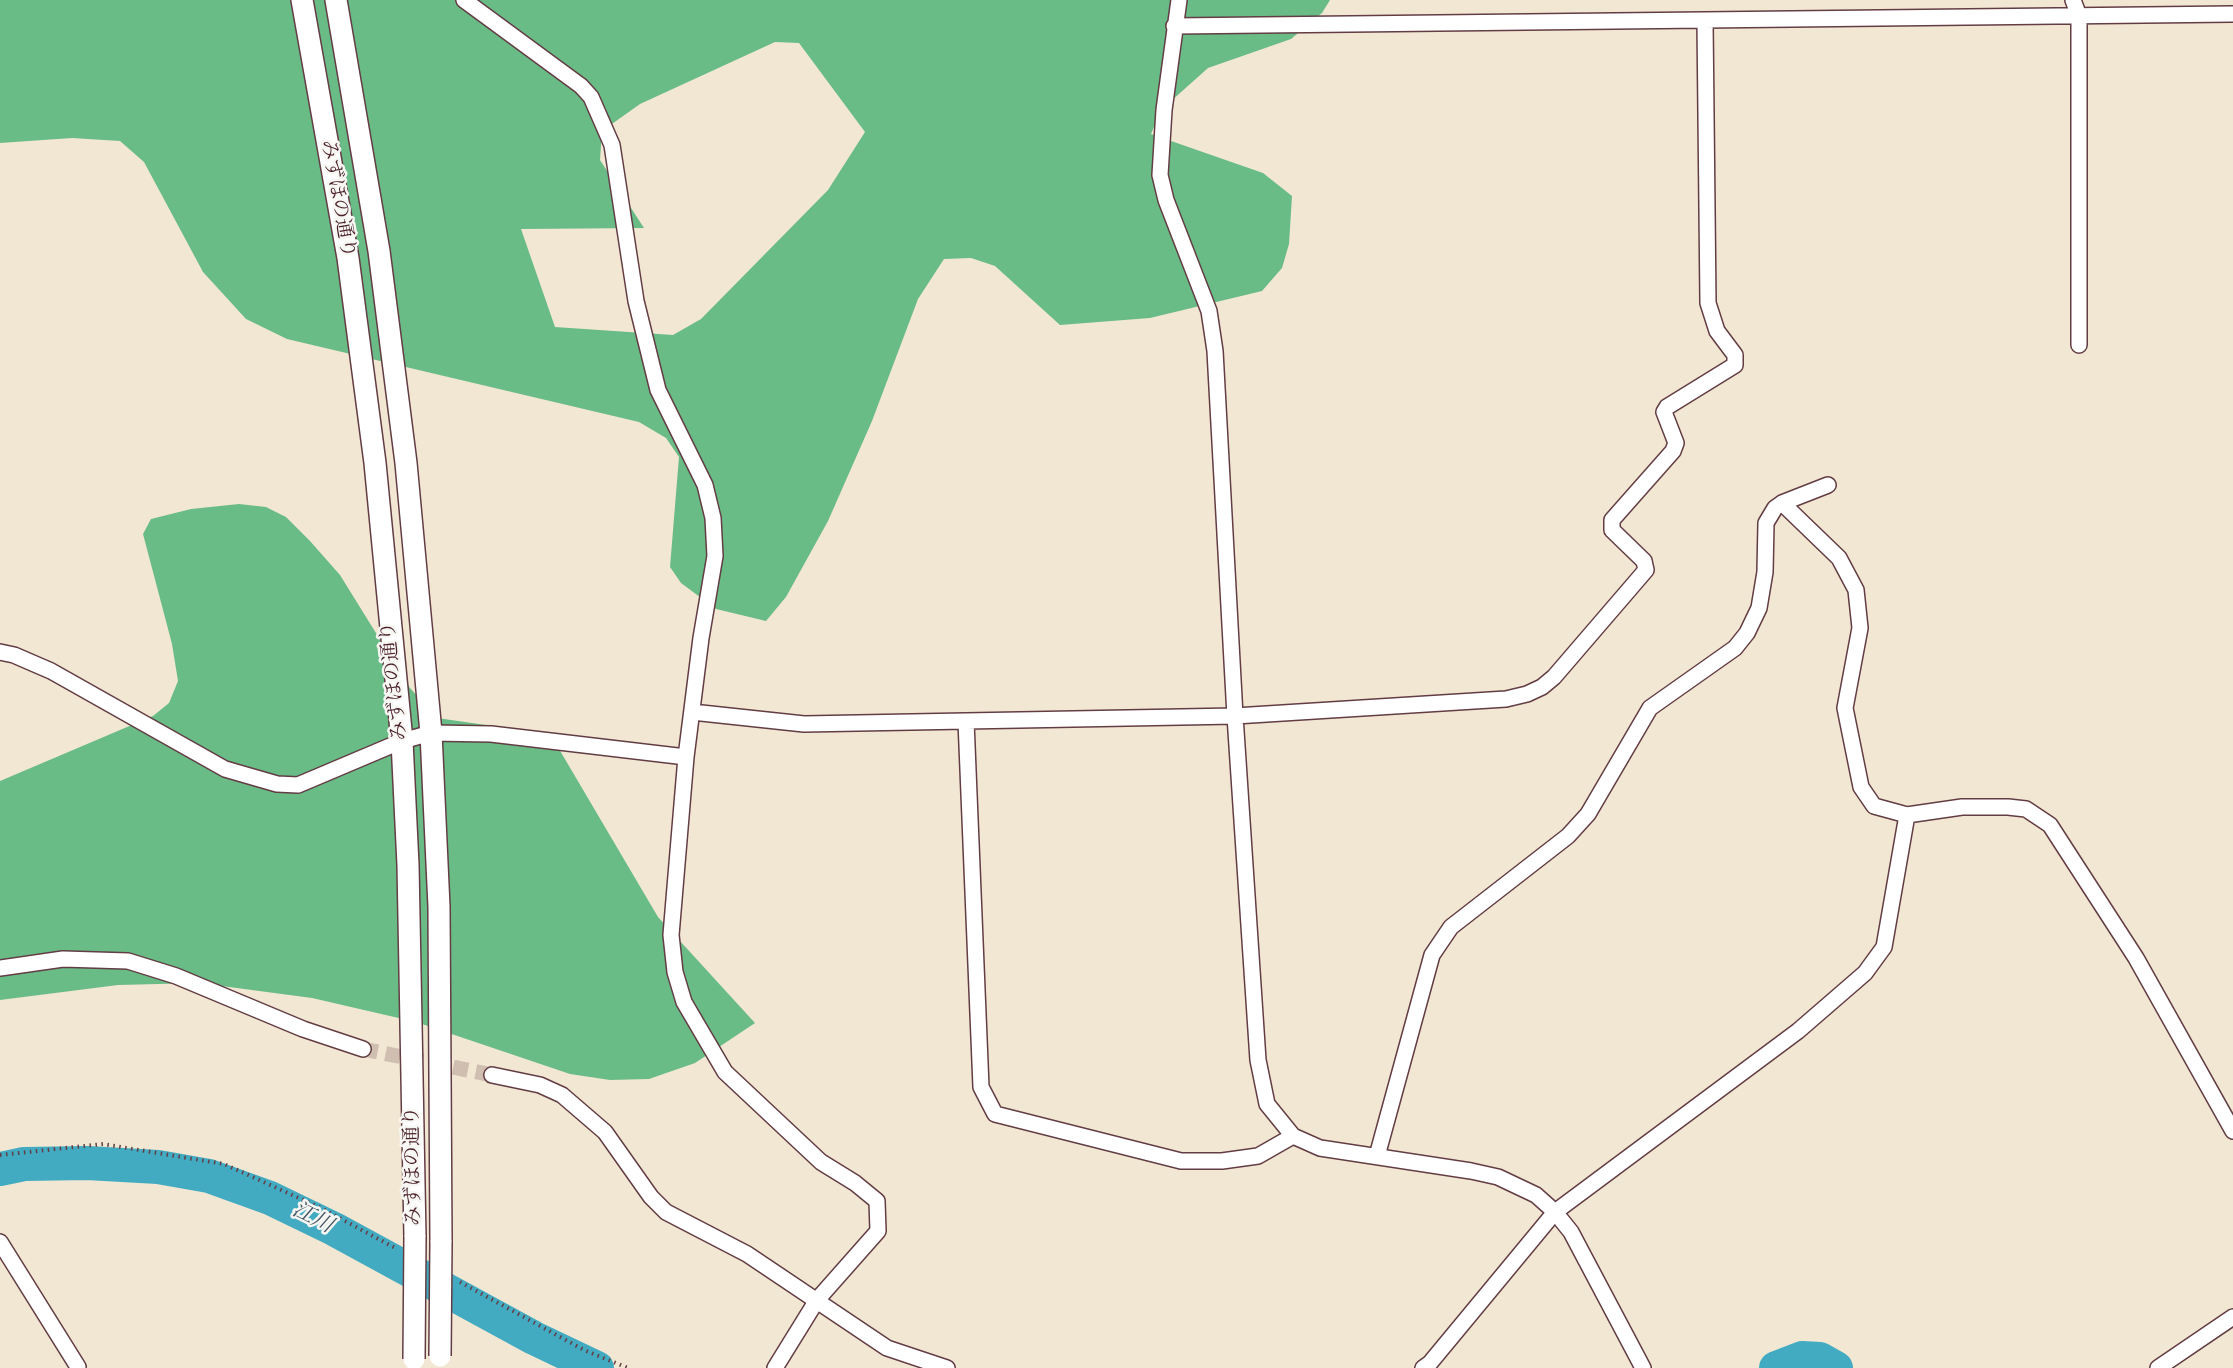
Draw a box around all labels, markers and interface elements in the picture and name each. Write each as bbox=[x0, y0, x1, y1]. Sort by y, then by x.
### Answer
street label: みずほの通り bbox=[315, 138, 359, 260]
street label: みずほの通り bbox=[377, 620, 413, 742]
street label: みずほの通り bbox=[401, 1106, 427, 1226]
water label: 江川 bbox=[288, 1198, 336, 1240]

